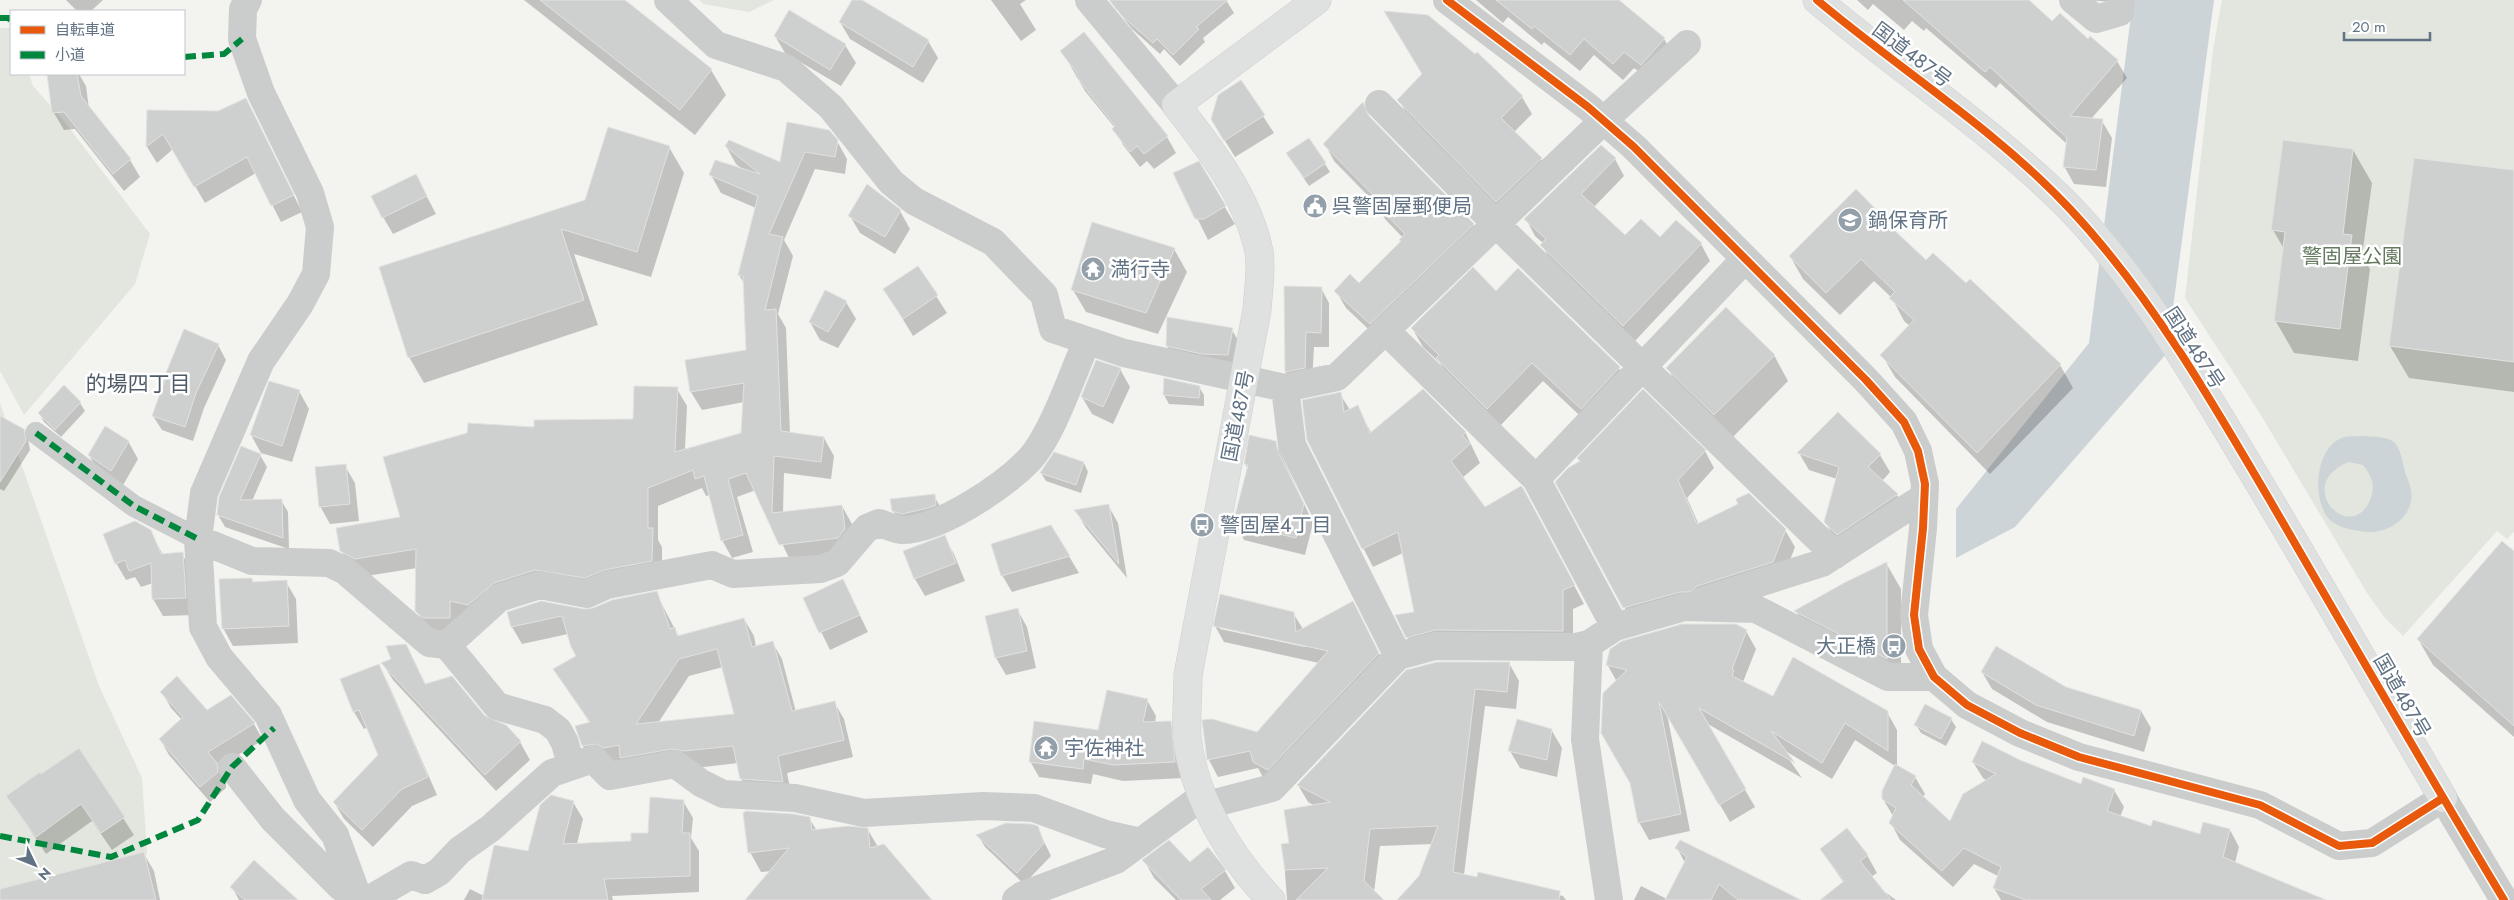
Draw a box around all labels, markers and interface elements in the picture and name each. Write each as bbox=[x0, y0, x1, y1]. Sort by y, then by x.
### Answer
legend bbox=[10, 10, 185, 75]
scale bar bbox=[2344, 10, 2430, 42]
street label: 国道487号 bbox=[1866, 16, 1958, 94]
text: 20 m bbox=[2352, 16, 2386, 38]
text: 自転車道 bbox=[55, 19, 115, 41]
text: 小道 bbox=[55, 44, 85, 66]
place label: 呉警固屋郵便局 bbox=[1332, 192, 1472, 221]
public building icon: 呉警固屋郵便局 bbox=[1302, 193, 1328, 219]
place label: 鍋保育所 bbox=[1868, 206, 1948, 235]
school or university icon: 鍋保育所 bbox=[1837, 207, 1863, 233]
park label: 警固屋公園 bbox=[2302, 242, 2402, 271]
place label: 満行寺 bbox=[1110, 255, 1170, 284]
temple icon: 満行寺 bbox=[1080, 256, 1106, 282]
street label: 国道487号 bbox=[2157, 301, 2231, 395]
street label: 国道487号 bbox=[1215, 368, 1261, 464]
district label: 的場四丁目 bbox=[86, 369, 191, 399]
place label: 警固屋４丁目 bbox=[1220, 511, 1332, 540]
bus stop icon: 警固屋４丁目 bbox=[1189, 512, 1215, 538]
place label: 大正橋 bbox=[1816, 632, 1876, 661]
bus stop icon: 大正橋 bbox=[1881, 633, 1907, 659]
street label: 国道487号 bbox=[2366, 649, 2438, 743]
place label: 宇佐神社 bbox=[1064, 734, 1144, 763]
temple icon: 宇佐神社 bbox=[1033, 735, 1059, 761]
north arrow bbox=[10, 840, 60, 890]
text: N bbox=[33, 863, 56, 885]

